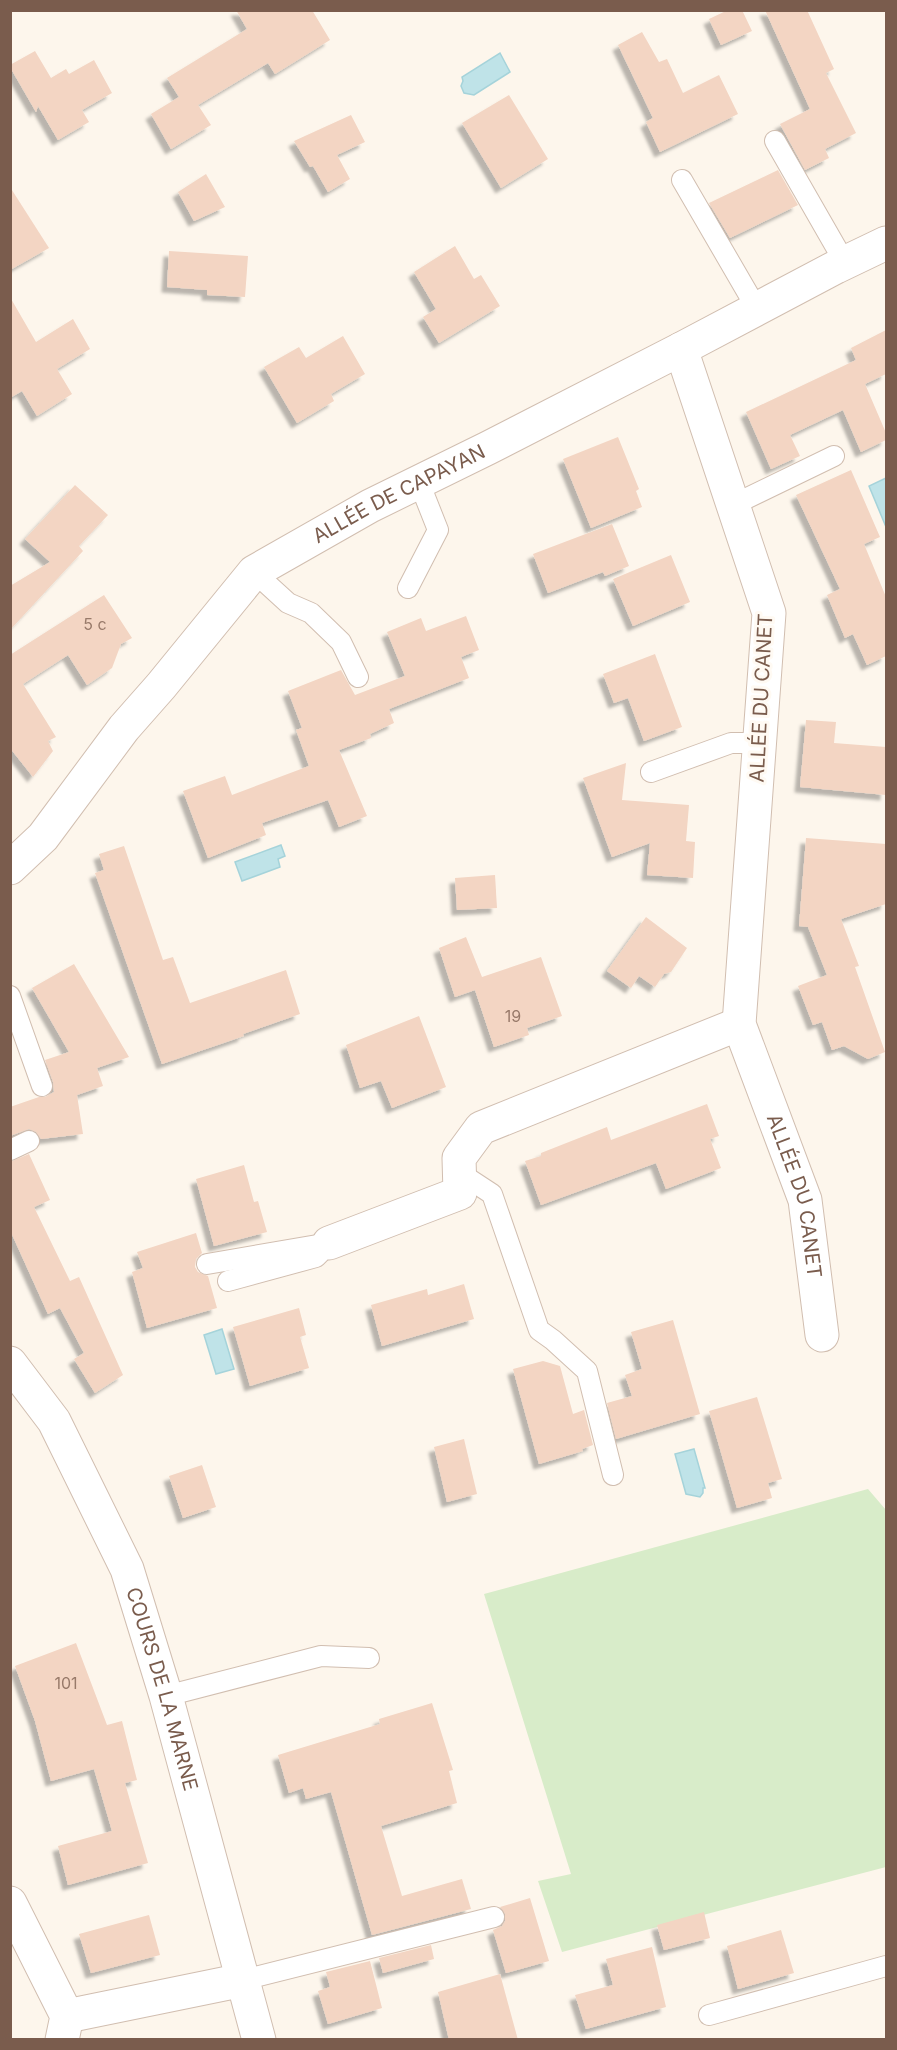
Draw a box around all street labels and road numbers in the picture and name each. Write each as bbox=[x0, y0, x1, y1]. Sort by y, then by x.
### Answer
street label: ALLÉE DE CAPAYAN bbox=[308, 439, 489, 548]
street label: ALLÉE DU CANET bbox=[744, 613, 777, 783]
street label: ALLÉE DU CANET bbox=[762, 1111, 827, 1279]
street label: COURS DE LA MARNE bbox=[121, 1584, 203, 1793]

